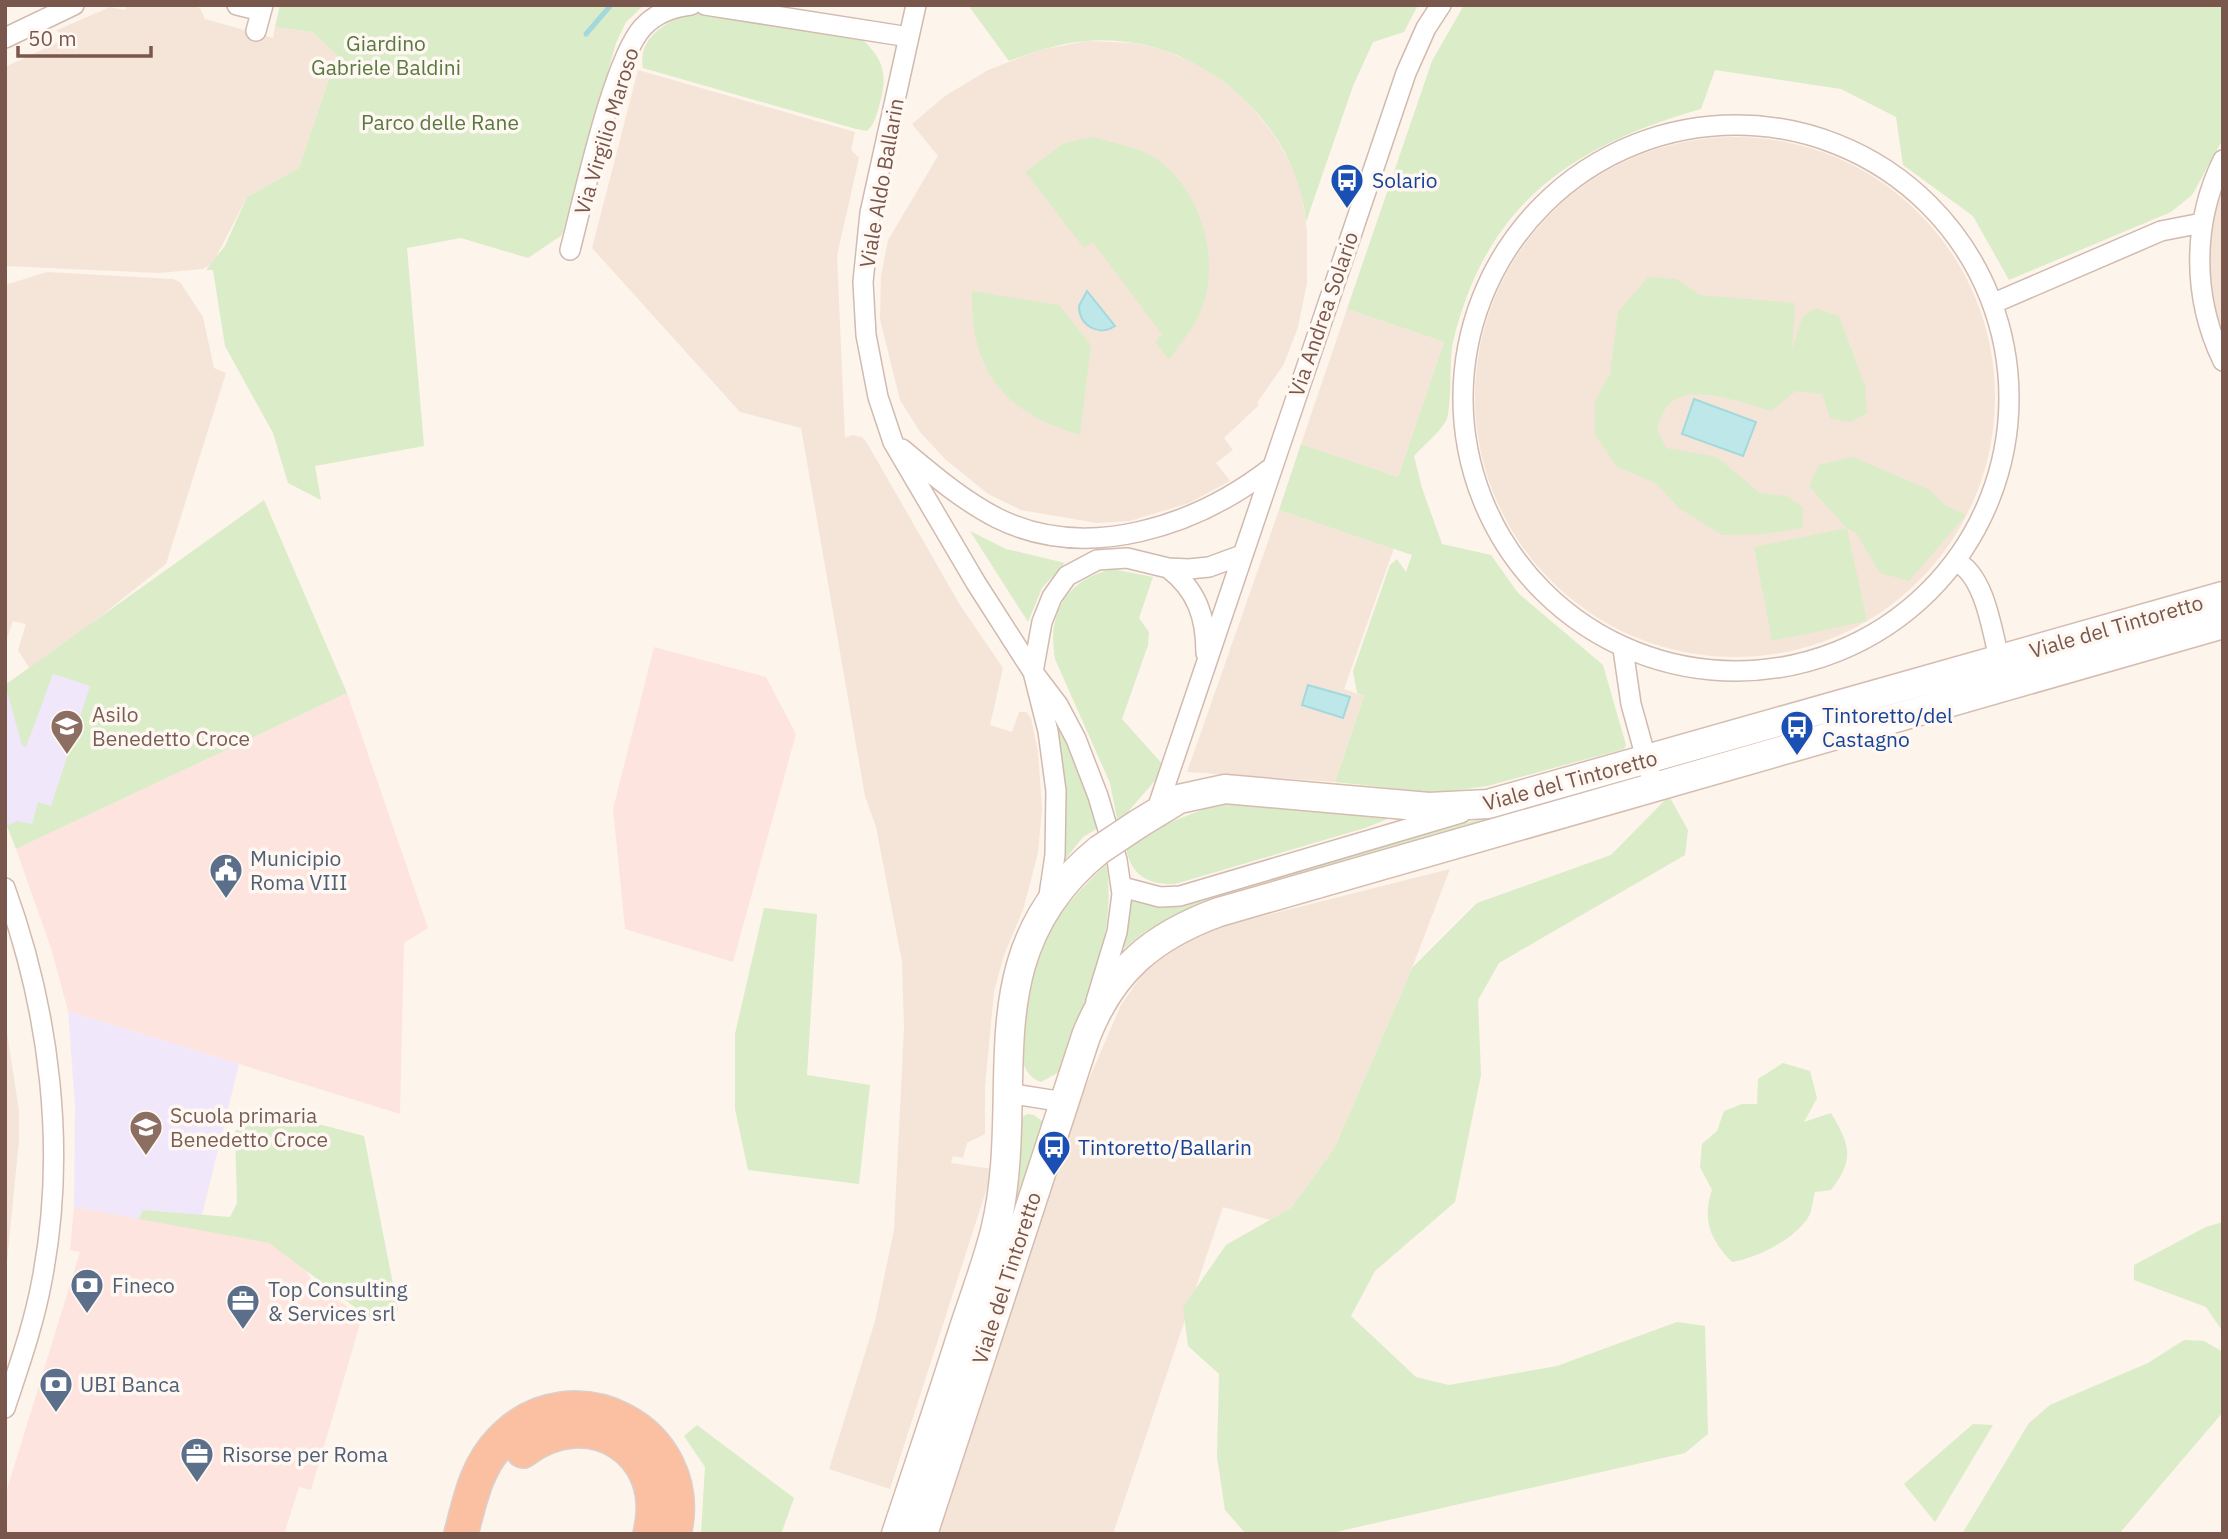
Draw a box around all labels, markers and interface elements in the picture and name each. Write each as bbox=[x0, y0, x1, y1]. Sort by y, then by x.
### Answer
scale bar bbox=[18, 14, 150, 58]
text: 50 m bbox=[28, 24, 77, 52]
park label: Giardino Gabriele Baldini bbox=[311, 29, 461, 81]
street label: Via Virgilio Maroso bbox=[567, 44, 645, 218]
street label: Viale Aldo Ballarin bbox=[852, 96, 910, 270]
park label: Parco delle Rane bbox=[361, 108, 519, 136]
bus stop icon: Solario bbox=[1328, 161, 1366, 210]
place label: Solario bbox=[1372, 166, 1438, 194]
street label: Via Andrea Solario bbox=[1282, 228, 1364, 400]
street label: Viale del Tintoretto bbox=[2026, 588, 2206, 664]
place label: Asilo Benedetto Croce bbox=[92, 700, 250, 752]
place label: Tintoretto/del Castagno bbox=[1822, 701, 1953, 753]
school or university icon: Asilo Benedetto Croce bbox=[48, 707, 86, 756]
bus stop icon: Tintoretto/del Castagno bbox=[1778, 708, 1816, 757]
street label: Viale del Tintoretto bbox=[1480, 743, 1660, 817]
place label: Municipio Roma VIII bbox=[250, 844, 347, 896]
public building icon: Municipio Roma VIII bbox=[207, 851, 245, 900]
place label: Scuola primaria Benedetto Croce bbox=[170, 1101, 328, 1153]
school or university icon: Scuola primaria Benedetto Croce bbox=[127, 1108, 165, 1157]
bus stop icon: Tintoretto/Ballarin bbox=[1035, 1128, 1073, 1177]
place label: Tintoretto/Ballarin bbox=[1078, 1133, 1252, 1161]
street label: Viale del Tintoretto bbox=[965, 1188, 1047, 1368]
bank icon: Fineco bbox=[68, 1266, 106, 1315]
place label: Fineco bbox=[112, 1271, 175, 1299]
place label: Top Consulting & Services srl bbox=[268, 1275, 408, 1327]
office icon: Top Consulting & Services srl bbox=[224, 1282, 262, 1331]
bank icon: UBI Banca bbox=[37, 1365, 75, 1414]
place label: UBI Banca bbox=[80, 1370, 180, 1398]
office icon: Risorse per Roma bbox=[178, 1435, 216, 1484]
place label: Risorse per Roma bbox=[222, 1440, 388, 1468]

